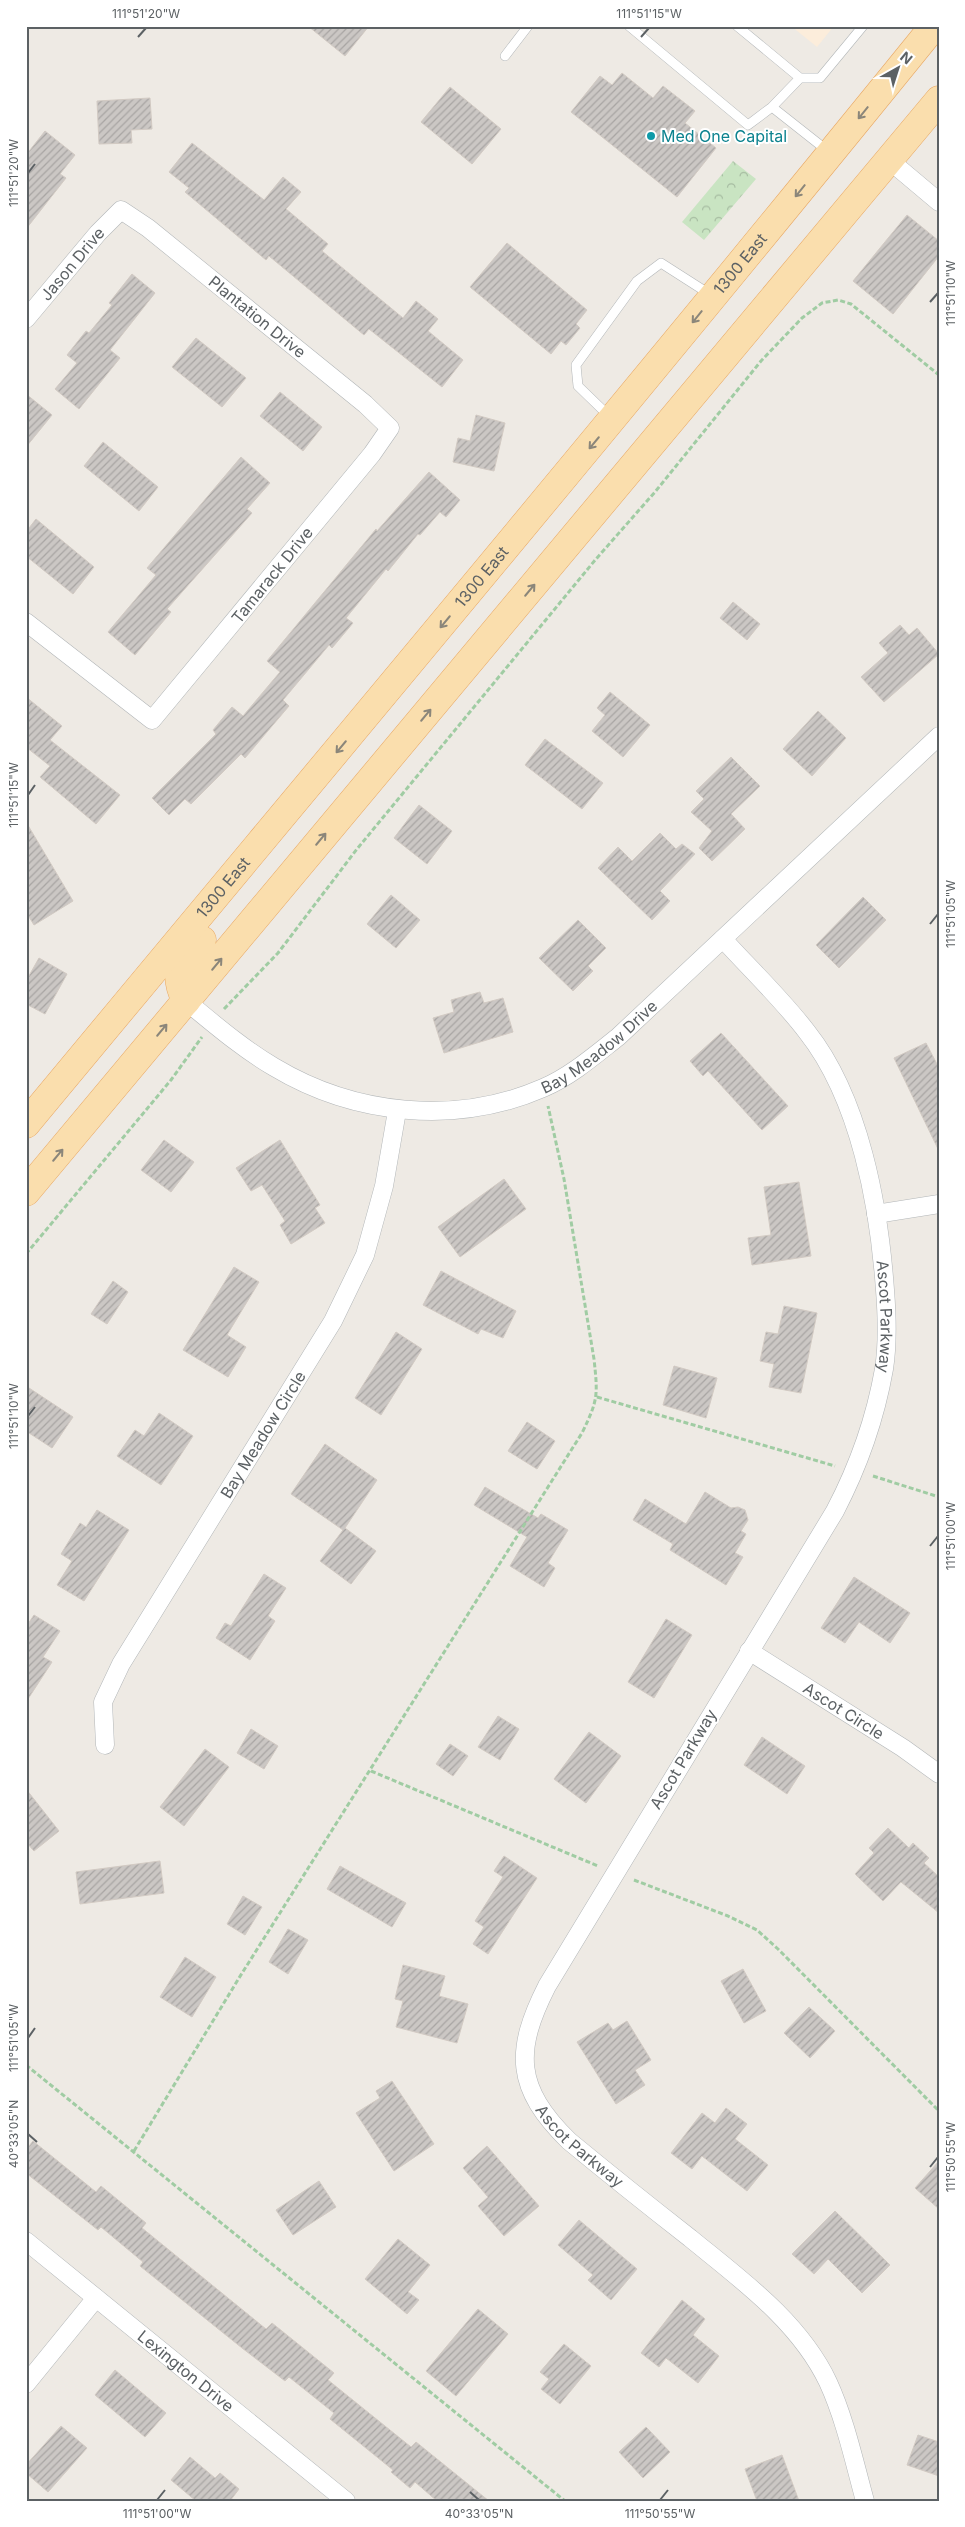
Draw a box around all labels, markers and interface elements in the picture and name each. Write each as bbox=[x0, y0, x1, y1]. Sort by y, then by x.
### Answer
text: 111°51'20"W bbox=[112, 6, 180, 21]
text: 111°51'15"W bbox=[616, 6, 682, 21]
north arrow bbox=[872, 42, 922, 92]
text: N bbox=[897, 48, 916, 67]
one-way arrow bbox=[858, 106, 869, 119]
place label: Med One Capital bbox=[661, 126, 787, 146]
marker: Med One Capital bbox=[645, 130, 657, 142]
text: 111°51'20"W bbox=[6, 139, 21, 207]
one-way arrow bbox=[794, 184, 805, 197]
street label: Jason Drive bbox=[36, 223, 108, 305]
street label: 1300 East bbox=[709, 229, 771, 298]
text: 111°51'10"W bbox=[943, 260, 958, 326]
street label: Plantation Drive bbox=[205, 271, 310, 362]
one-way arrow bbox=[691, 311, 702, 324]
one-way arrow bbox=[589, 436, 600, 449]
street label: Tamarack Drive bbox=[227, 523, 317, 627]
street label: 1300 East bbox=[450, 542, 513, 611]
one-way arrow bbox=[524, 584, 535, 597]
one-way arrow bbox=[440, 615, 451, 628]
one-way arrow bbox=[420, 708, 431, 721]
one-way arrow bbox=[335, 740, 347, 753]
text: 111°51'15"W bbox=[6, 762, 21, 828]
one-way arrow bbox=[316, 833, 327, 846]
street label: 1300 East bbox=[192, 853, 254, 922]
text: 111°51'05"W bbox=[943, 880, 958, 948]
one-way arrow bbox=[212, 958, 223, 971]
street label: Bay Meadow Drive bbox=[538, 996, 661, 1098]
one-way arrow bbox=[156, 1024, 167, 1037]
one-way arrow bbox=[52, 1149, 63, 1162]
street label: Ascot Parkway bbox=[872, 1259, 897, 1374]
street label: Bay Meadow Circle bbox=[216, 1367, 310, 1502]
text: 111°51'10"W bbox=[6, 1383, 21, 1449]
text: 111°51'00"W bbox=[943, 1502, 958, 1570]
street label: Ascot Circle bbox=[800, 1678, 888, 1744]
street label: Ascot Parkway bbox=[645, 1705, 721, 1813]
text: 111°51'05"W bbox=[6, 2004, 21, 2072]
text: 40°33'05"N bbox=[6, 2100, 21, 2168]
street label: Ascot Parkway bbox=[532, 2101, 628, 2192]
text: 111°50'55"W bbox=[943, 2122, 958, 2192]
street label: Lexington Drive bbox=[134, 2326, 238, 2416]
text: 111°51'00"W bbox=[123, 2506, 191, 2521]
text: 40°33'05"N bbox=[445, 2506, 513, 2521]
text: 111°50'55"W bbox=[625, 2506, 695, 2521]

